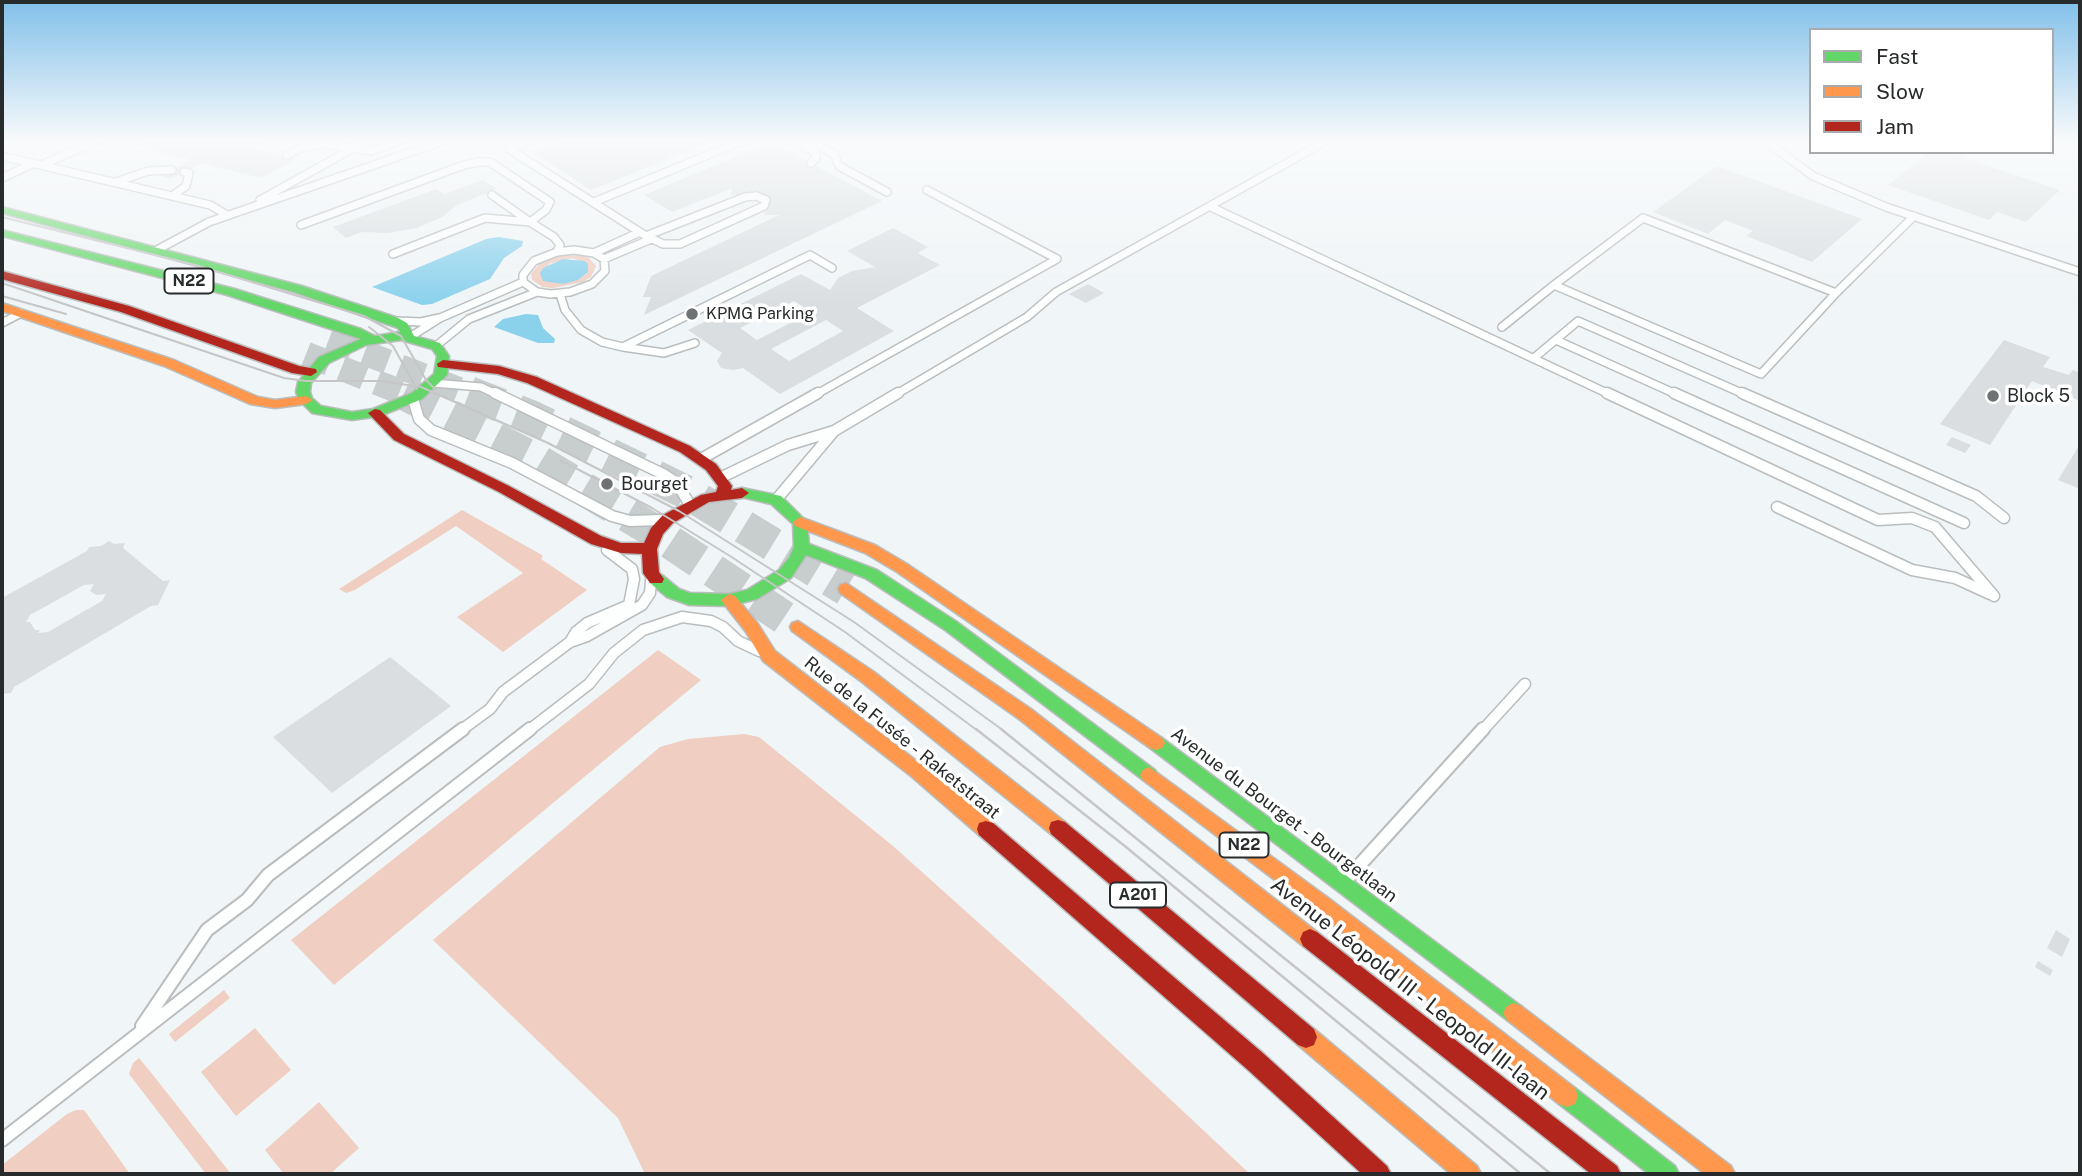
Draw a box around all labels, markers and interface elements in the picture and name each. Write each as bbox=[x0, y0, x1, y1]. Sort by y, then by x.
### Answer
legend bbox=[1809, 28, 2054, 154]
text: Fast bbox=[1876, 44, 1918, 69]
text: Slow bbox=[1876, 79, 1924, 104]
text: Jam bbox=[1876, 114, 1914, 139]
road number: N22 bbox=[164, 268, 214, 294]
place label: KPMG Parking bbox=[706, 304, 814, 324]
marker: KPMG Parking bbox=[684, 306, 700, 322]
place label: Block 5 bbox=[2007, 385, 2070, 407]
marker: Block 5 bbox=[1985, 388, 2001, 404]
place label: Bourget bbox=[621, 473, 688, 495]
marker: Bourget bbox=[599, 476, 615, 492]
street label: Rue de la Fusée - Raketstraat bbox=[800, 652, 1004, 824]
street label: Avenue du Bourget - Bourgetlaan bbox=[1167, 723, 1401, 907]
road number: N22 bbox=[1220, 832, 1268, 858]
street label: Avenue Léopold III - Leopold III-laan bbox=[1265, 872, 1555, 1106]
road number: A201 bbox=[1110, 882, 1166, 908]

